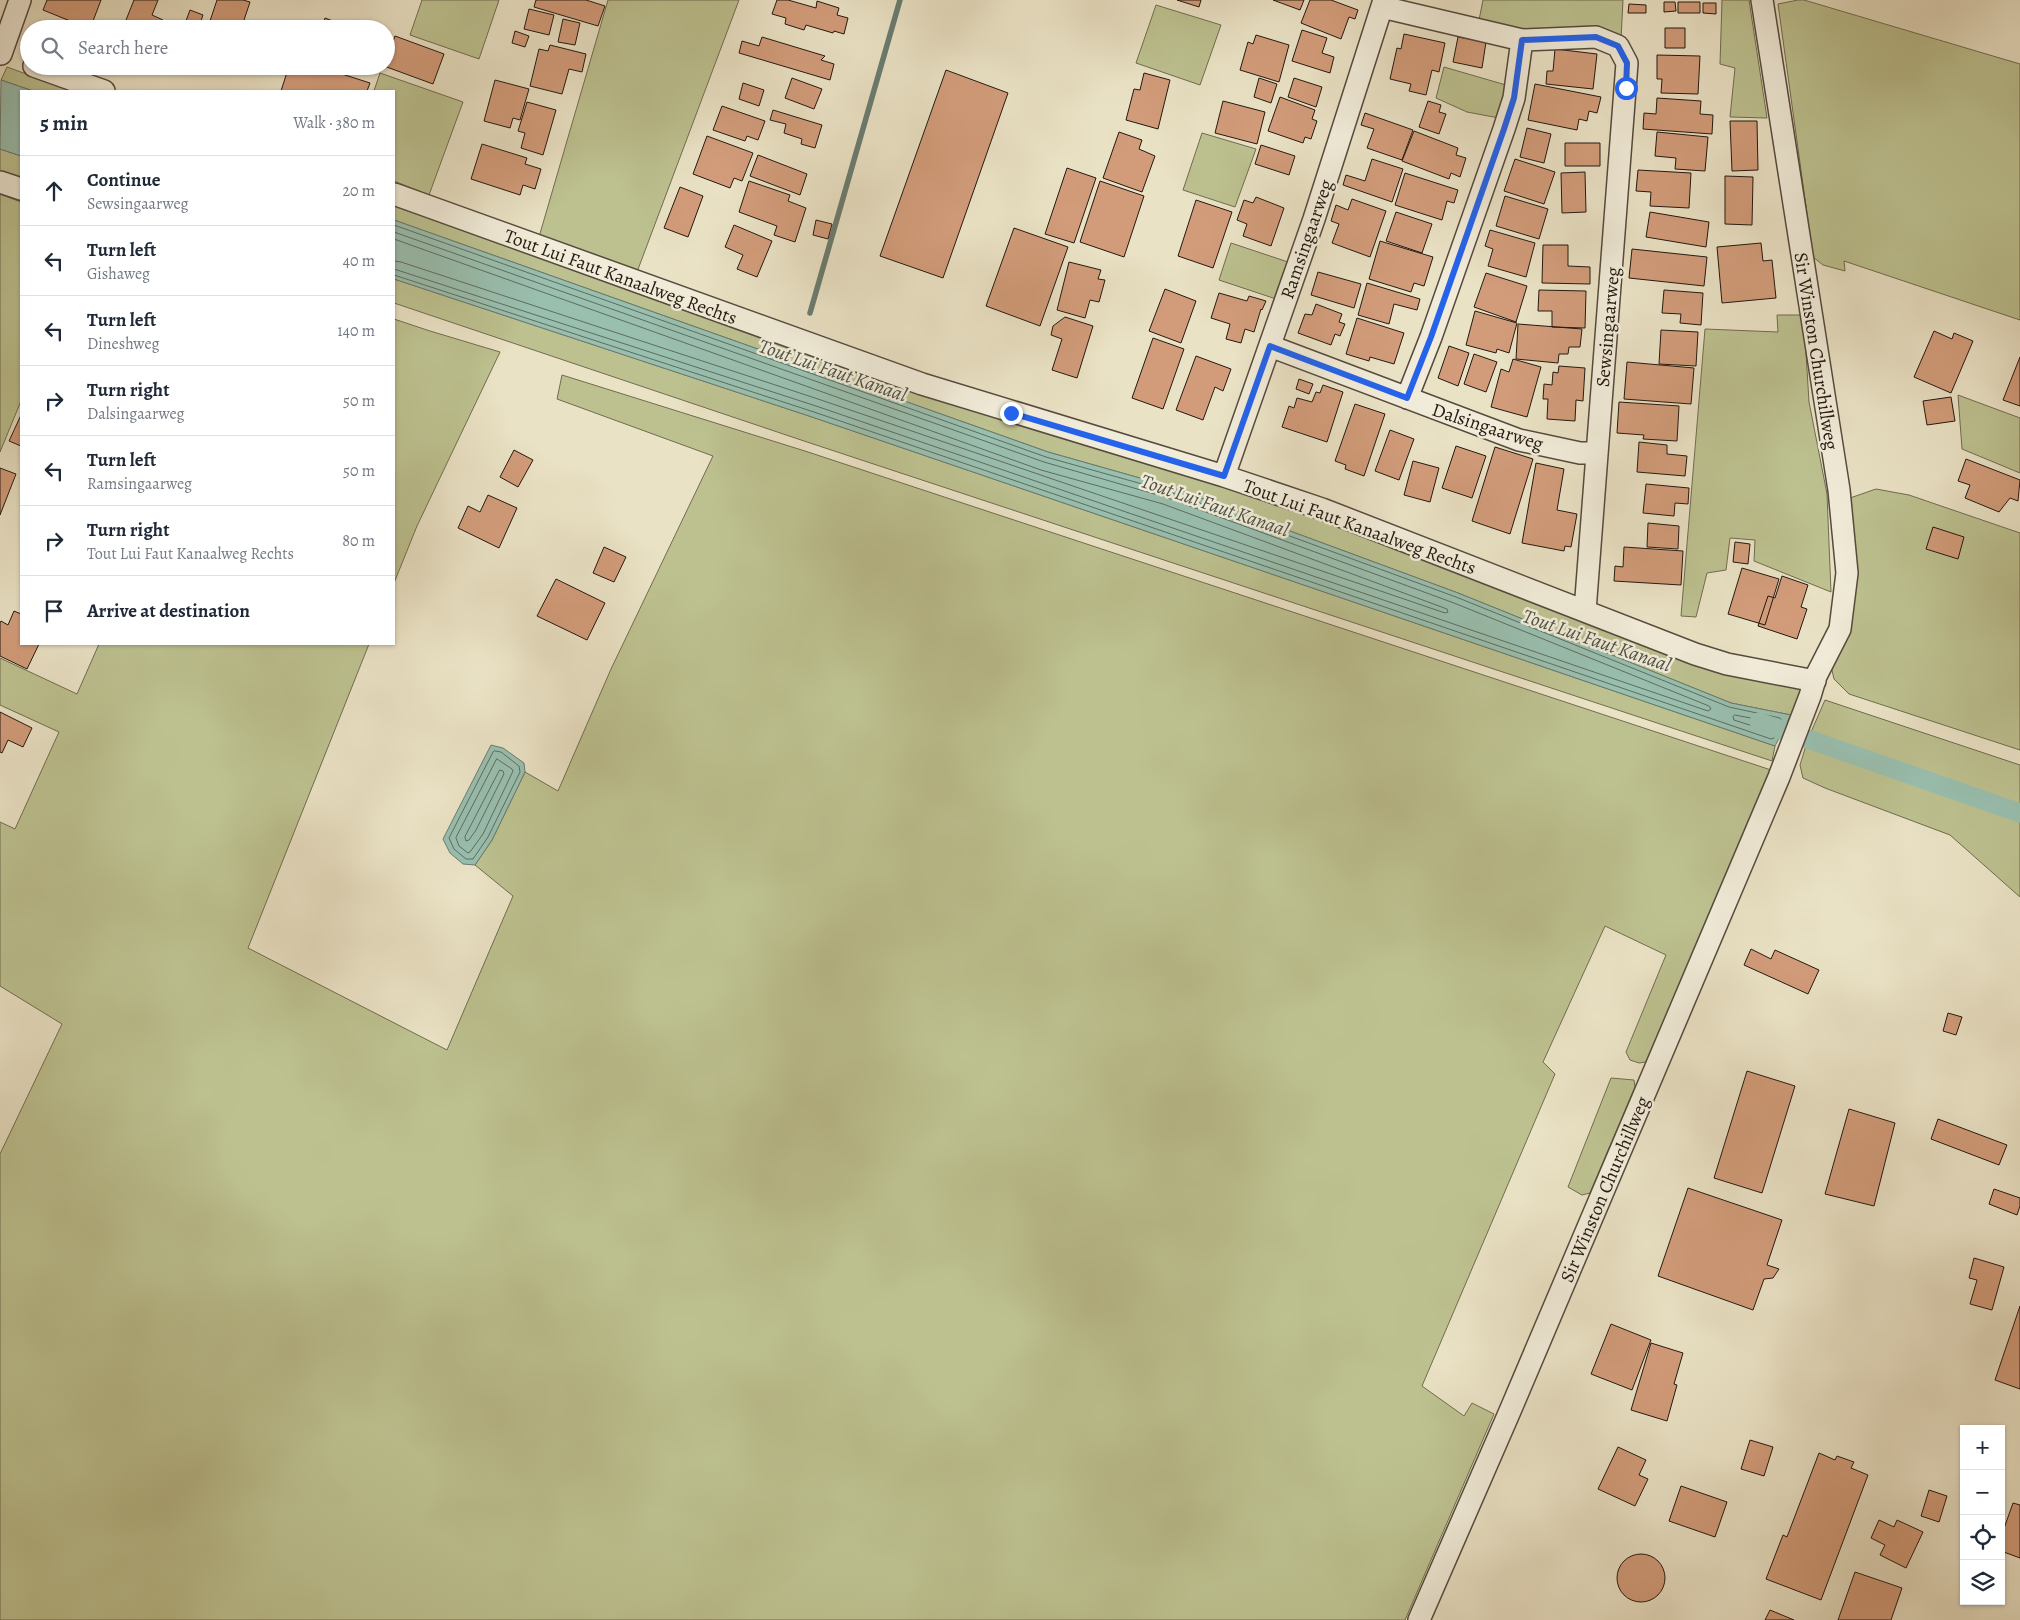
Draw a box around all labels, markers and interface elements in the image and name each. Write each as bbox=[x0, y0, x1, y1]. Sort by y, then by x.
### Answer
search box bbox=[20, 20, 395, 75]
icon: search bbox=[38, 34, 66, 62]
text: Search here bbox=[78, 35, 168, 61]
route start bbox=[1615, 77, 1638, 100]
text: 5 min bbox=[40, 109, 88, 137]
text: Walk · 380 m bbox=[293, 112, 375, 134]
text: Continue bbox=[87, 167, 161, 193]
street label: Ramsingaarweg bbox=[1274, 176, 1340, 303]
icon: ahead bbox=[40, 177, 68, 205]
text: 20 m bbox=[342, 180, 375, 202]
text: Sewsingaarweg bbox=[87, 193, 188, 215]
street label: Tout Lui Faut Kanaalweg Rechts bbox=[501, 223, 741, 331]
text: Turn left bbox=[87, 237, 156, 263]
icon: left bbox=[40, 247, 68, 275]
text: 40 m bbox=[343, 250, 375, 272]
street label: Sir Winston Churchillweg bbox=[1788, 250, 1845, 452]
text: Gishaweg bbox=[87, 263, 150, 285]
street label: Sewsingaarweg bbox=[1590, 265, 1626, 388]
text: Turn left bbox=[87, 307, 156, 333]
icon: left bbox=[40, 317, 68, 345]
text: 140 m bbox=[337, 320, 375, 342]
water label: Tout Lui Faut Kanaal bbox=[755, 332, 911, 409]
text: Dineshweg bbox=[87, 333, 159, 355]
text: Turn right bbox=[87, 377, 169, 403]
icon: right bbox=[40, 387, 68, 415]
text: 50 m bbox=[343, 390, 375, 412]
street label: Dalsingaarweg bbox=[1429, 397, 1547, 457]
route end bbox=[1000, 402, 1023, 425]
text: Dalsingaarweg bbox=[87, 403, 184, 425]
text: Turn left bbox=[87, 447, 156, 473]
icon: left bbox=[40, 457, 68, 485]
text: 50 m bbox=[343, 460, 375, 482]
water label: Tout Lui Faut Kanaal bbox=[1137, 467, 1293, 544]
text: Ramsingaarweg bbox=[87, 473, 192, 495]
street label: Tout Lui Faut Kanaalweg Rechts bbox=[1240, 473, 1480, 581]
text: Turn right bbox=[87, 517, 169, 543]
icon: right bbox=[40, 527, 68, 555]
text: 80 m bbox=[342, 530, 375, 552]
text: Tout Lui Faut Kanaalweg Rechts bbox=[87, 543, 294, 565]
icon: arrive bbox=[40, 597, 68, 625]
text: Arrive at destination bbox=[87, 598, 250, 624]
water label: Tout Lui Faut Kanaal bbox=[1519, 602, 1675, 679]
street label: Sir Winston Churchillweg bbox=[1554, 1092, 1656, 1286]
map controls bbox=[1960, 1425, 2005, 1605]
button: + bbox=[1960, 1425, 2005, 1470]
button: − bbox=[1960, 1470, 2005, 1515]
button: locate bbox=[1960, 1515, 2005, 1560]
button: layers bbox=[1960, 1560, 2005, 1605]

